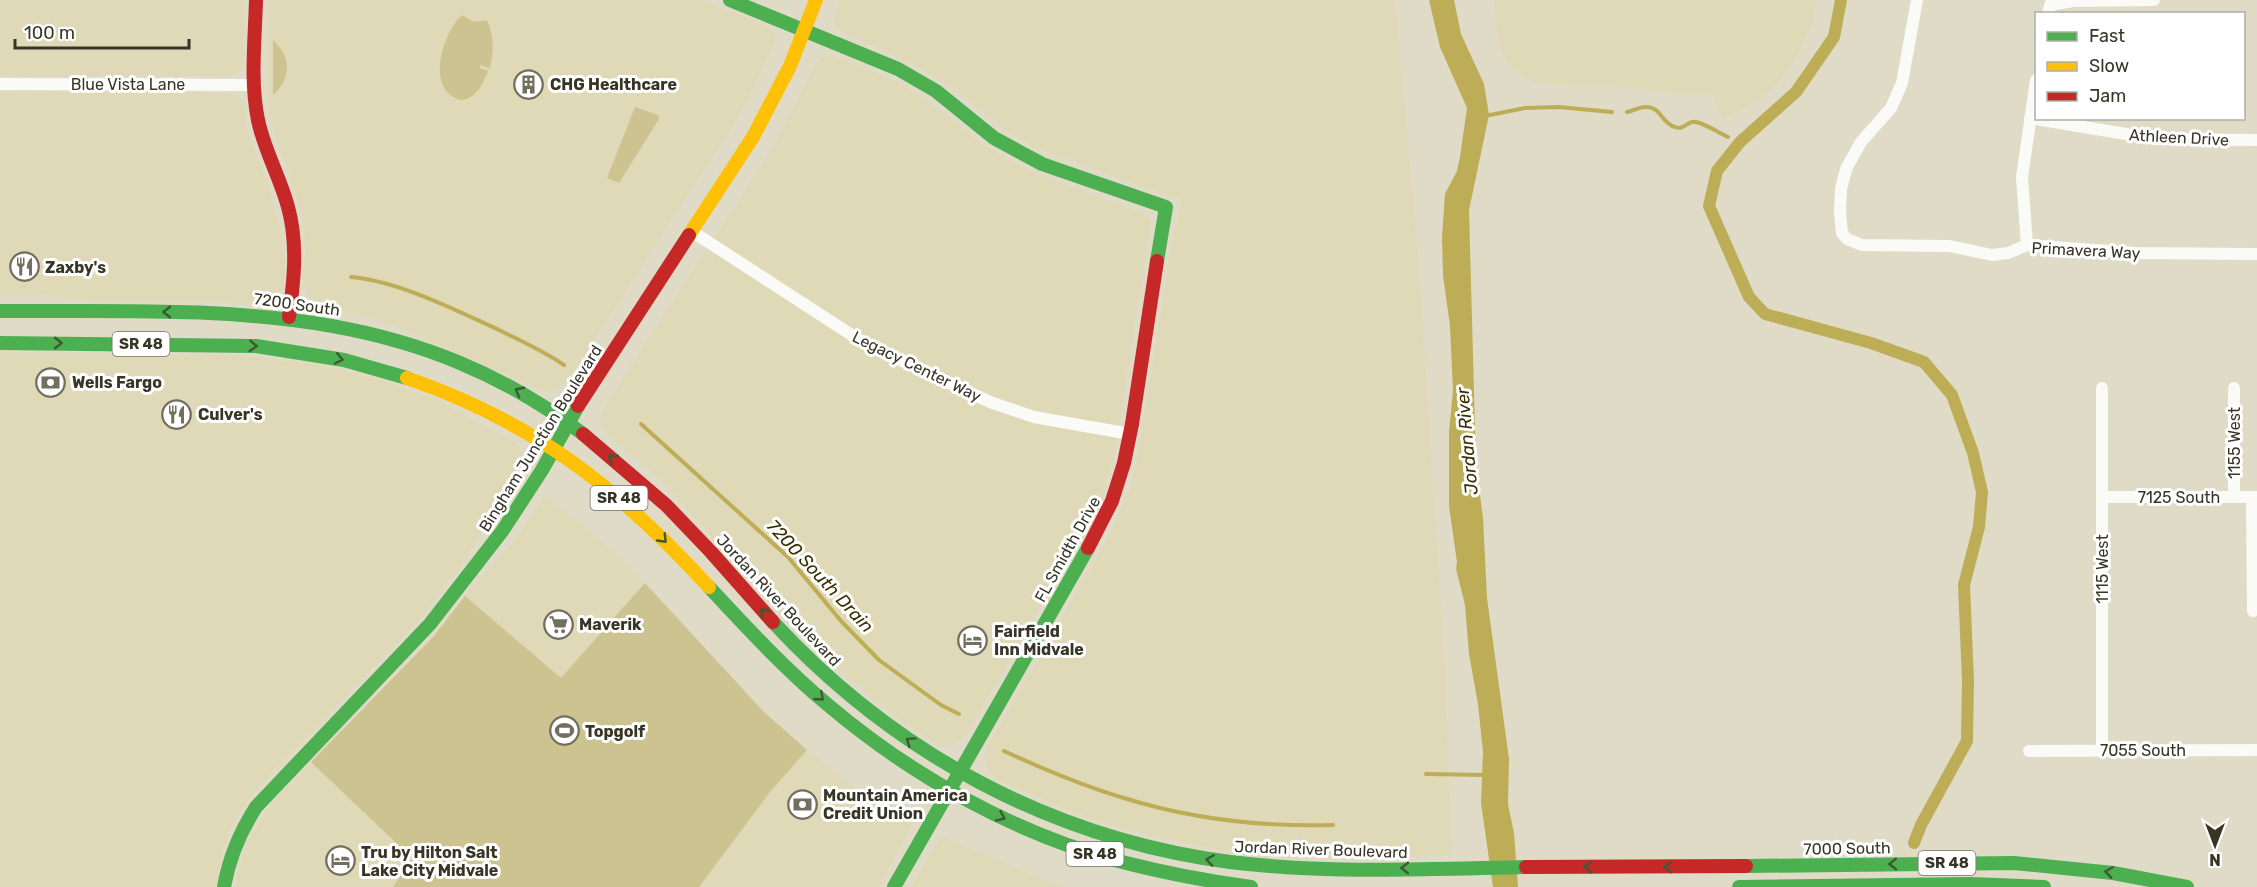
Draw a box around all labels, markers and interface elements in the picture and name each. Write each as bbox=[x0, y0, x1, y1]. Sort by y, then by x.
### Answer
scale bar bbox=[15, 12, 189, 50]
legend bbox=[2035, 12, 2245, 120]
text: 100 m bbox=[24, 22, 75, 44]
text: Fast bbox=[2089, 25, 2125, 47]
text: Slow bbox=[2089, 55, 2129, 77]
building icon: CHG Healthcare bbox=[513, 68, 545, 100]
street label: Blue Vista Lane bbox=[71, 75, 185, 94]
place label: CHG Healthcare bbox=[550, 75, 677, 94]
text: Jam bbox=[2089, 85, 2126, 107]
street label: Athleen Drive bbox=[2128, 125, 2230, 150]
street label: Primavera Way bbox=[2031, 238, 2141, 263]
restaurant icon: Zaxby's bbox=[8, 251, 40, 283]
place label: Zaxby's bbox=[45, 258, 106, 277]
street label: 7200 South bbox=[253, 289, 341, 320]
one-way arrow bbox=[162, 306, 171, 318]
street label: Legacy Center Way bbox=[849, 327, 984, 406]
road number: SR 48 bbox=[112, 332, 170, 356]
one-way arrow bbox=[54, 337, 63, 349]
one-way arrow bbox=[249, 339, 258, 352]
street label: Bingham Junction Boulevard bbox=[475, 341, 606, 535]
one-way arrow bbox=[333, 352, 343, 365]
bank icon: Wells Fargo bbox=[35, 366, 67, 398]
place label: Wells Fargo bbox=[72, 373, 162, 392]
water label: Jordan River bbox=[1451, 385, 1483, 496]
one-way arrow bbox=[515, 387, 525, 398]
restaurant icon: Culver's bbox=[161, 398, 193, 430]
place label: Culver's bbox=[198, 405, 263, 424]
street label: 1155 West bbox=[2225, 407, 2244, 479]
one-way arrow bbox=[608, 455, 619, 466]
road number: SR 48 bbox=[590, 486, 648, 510]
street label: 7125 South bbox=[2138, 488, 2220, 507]
street label: FL Smidth Drive bbox=[1031, 493, 1104, 605]
water label: 7200 South Drain bbox=[762, 515, 878, 637]
street label: Jordan River Boulevard bbox=[712, 530, 845, 670]
one-way arrow bbox=[656, 532, 667, 543]
street label: 1115 West bbox=[2093, 534, 2112, 604]
supermarket icon: Maverik bbox=[542, 608, 574, 640]
one-way arrow bbox=[760, 608, 771, 618]
place label: Maverik bbox=[579, 615, 642, 634]
place label: Fairfield Inn Midvale bbox=[994, 622, 1084, 659]
hotel icon: Fairfield Inn Midvale bbox=[957, 624, 989, 656]
one-way arrow bbox=[813, 690, 824, 701]
sports icon: Topgolf bbox=[548, 715, 580, 747]
place label: Topgolf bbox=[585, 722, 646, 741]
one-way arrow bbox=[905, 737, 916, 748]
street label: 7055 South bbox=[2100, 741, 2186, 760]
place label: Mountain America Credit Union bbox=[823, 786, 968, 823]
bank icon: Mountain America Credit Union bbox=[786, 788, 818, 820]
one-way arrow bbox=[995, 810, 1006, 822]
north arrow bbox=[2185, 815, 2245, 875]
street label: Jordan River Boulevard bbox=[1234, 837, 1408, 862]
street label: 7000 South bbox=[1803, 838, 1891, 859]
road number: SR 48 bbox=[1066, 842, 1124, 866]
place label: Tru by Hilton Salt Lake City Midvale bbox=[361, 843, 498, 880]
hotel icon: Tru by Hilton Salt Lake City Midvale bbox=[324, 845, 356, 877]
text: N bbox=[2209, 850, 2221, 869]
road number: SR 48 bbox=[1918, 851, 1976, 875]
one-way arrow bbox=[1205, 854, 1215, 866]
one-way arrow bbox=[1889, 858, 1898, 870]
one-way arrow bbox=[1583, 861, 1592, 873]
one-way arrow bbox=[1663, 861, 1672, 873]
one-way arrow bbox=[1400, 862, 1409, 874]
one-way arrow bbox=[2104, 866, 2113, 878]

